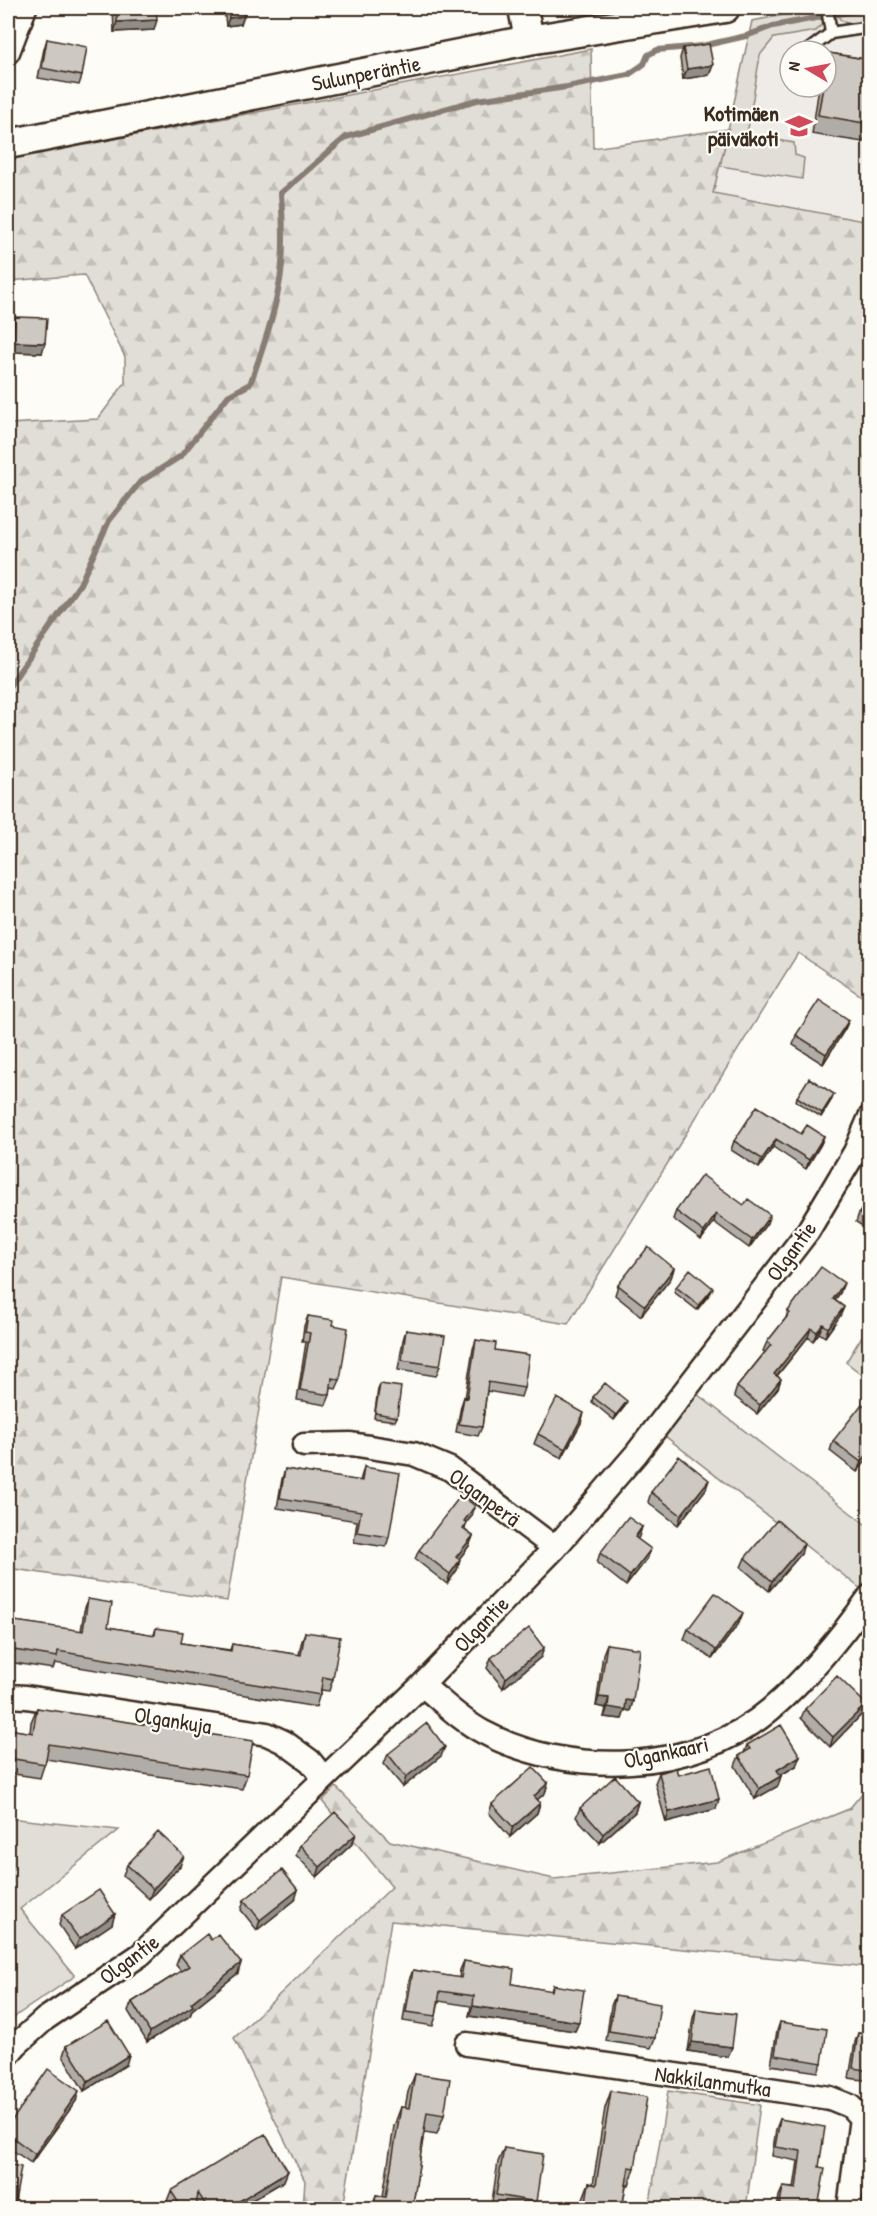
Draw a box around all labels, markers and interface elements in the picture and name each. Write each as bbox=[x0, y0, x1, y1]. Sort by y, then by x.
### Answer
north arrow bbox=[778, 39, 838, 99]
street label: Sulunperäntie bbox=[309, 48, 423, 98]
text: N bbox=[782, 60, 805, 72]
place label: Kotimäen päiväkoti bbox=[704, 98, 779, 154]
school or university icon: Kotimäen päiväkoti bbox=[784, 111, 814, 141]
street label: Olgantie bbox=[759, 1215, 823, 1287]
street label: Olganperä bbox=[443, 1461, 527, 1533]
street label: Olgantie bbox=[447, 1589, 515, 1659]
street label: Olgankuja bbox=[132, 1699, 214, 1741]
street label: Olgankaari bbox=[621, 1728, 711, 1776]
street label: Olgantie bbox=[93, 1927, 165, 1991]
street label: Nakkilanmutka bbox=[653, 2058, 773, 2104]

